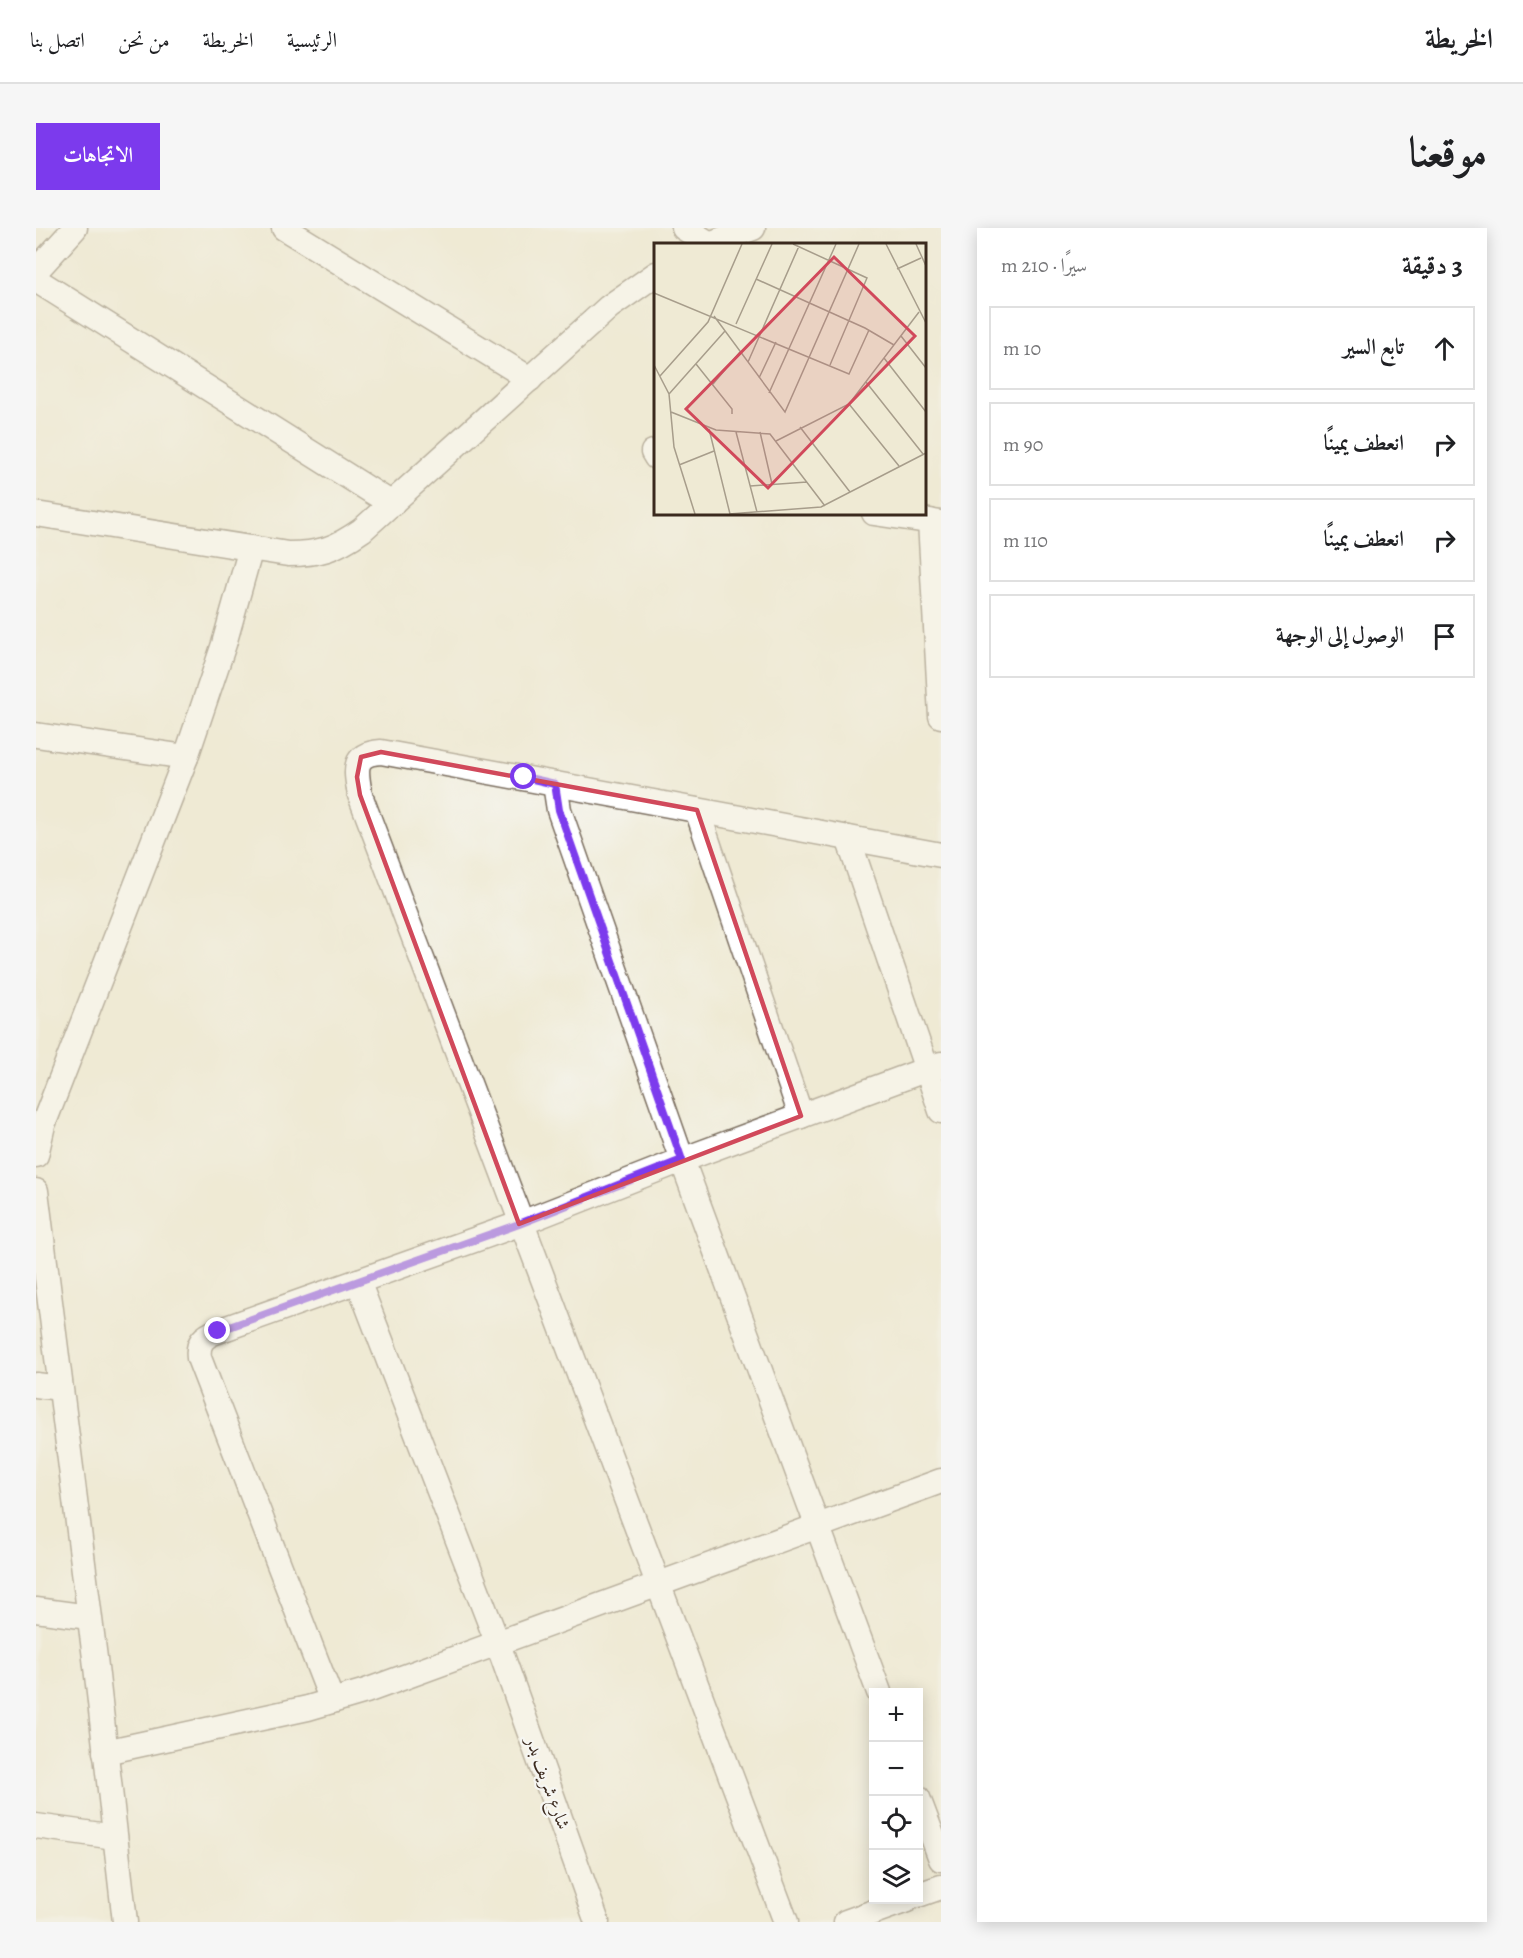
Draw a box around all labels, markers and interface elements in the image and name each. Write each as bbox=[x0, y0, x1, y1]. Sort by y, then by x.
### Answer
text: الخريطة bbox=[1425, 20, 1493, 58]
text: اتصل بنا bbox=[30, 26, 85, 54]
text: من نحن bbox=[118, 26, 170, 54]
text: الخريطة bbox=[203, 26, 254, 54]
text: الرئيسية bbox=[287, 26, 337, 54]
button: الاتجاهات bbox=[36, 123, 160, 190]
text: موقعنا bbox=[1409, 123, 1487, 180]
inset map bbox=[654, 243, 926, 514]
text: 3 دقيقة bbox=[1402, 248, 1463, 283]
text: سيرًا · 210 m bbox=[1001, 252, 1087, 279]
text: تابع السير bbox=[1343, 332, 1404, 362]
icon: ahead bbox=[1428, 332, 1461, 365]
text: 10 m bbox=[1003, 335, 1041, 362]
text: انعطف يمينًا bbox=[1324, 428, 1404, 458]
icon: right bbox=[1428, 428, 1461, 461]
text: 90 m bbox=[1003, 431, 1043, 458]
text: انعطف يمينًا bbox=[1324, 524, 1404, 554]
icon: right bbox=[1428, 524, 1461, 557]
text: 110 m bbox=[1003, 527, 1048, 554]
text: الوصول إلى الوجهة bbox=[1276, 620, 1404, 650]
icon: arrive bbox=[1428, 620, 1461, 653]
route start bbox=[510, 763, 536, 789]
route end bbox=[204, 1317, 230, 1343]
map controls bbox=[869, 1688, 923, 1904]
button: + bbox=[869, 1688, 923, 1742]
street label: شارع شريف بدر bbox=[517, 1731, 576, 1834]
button: − bbox=[869, 1742, 923, 1796]
button: locate bbox=[869, 1796, 923, 1850]
button: layers bbox=[869, 1850, 923, 1904]

